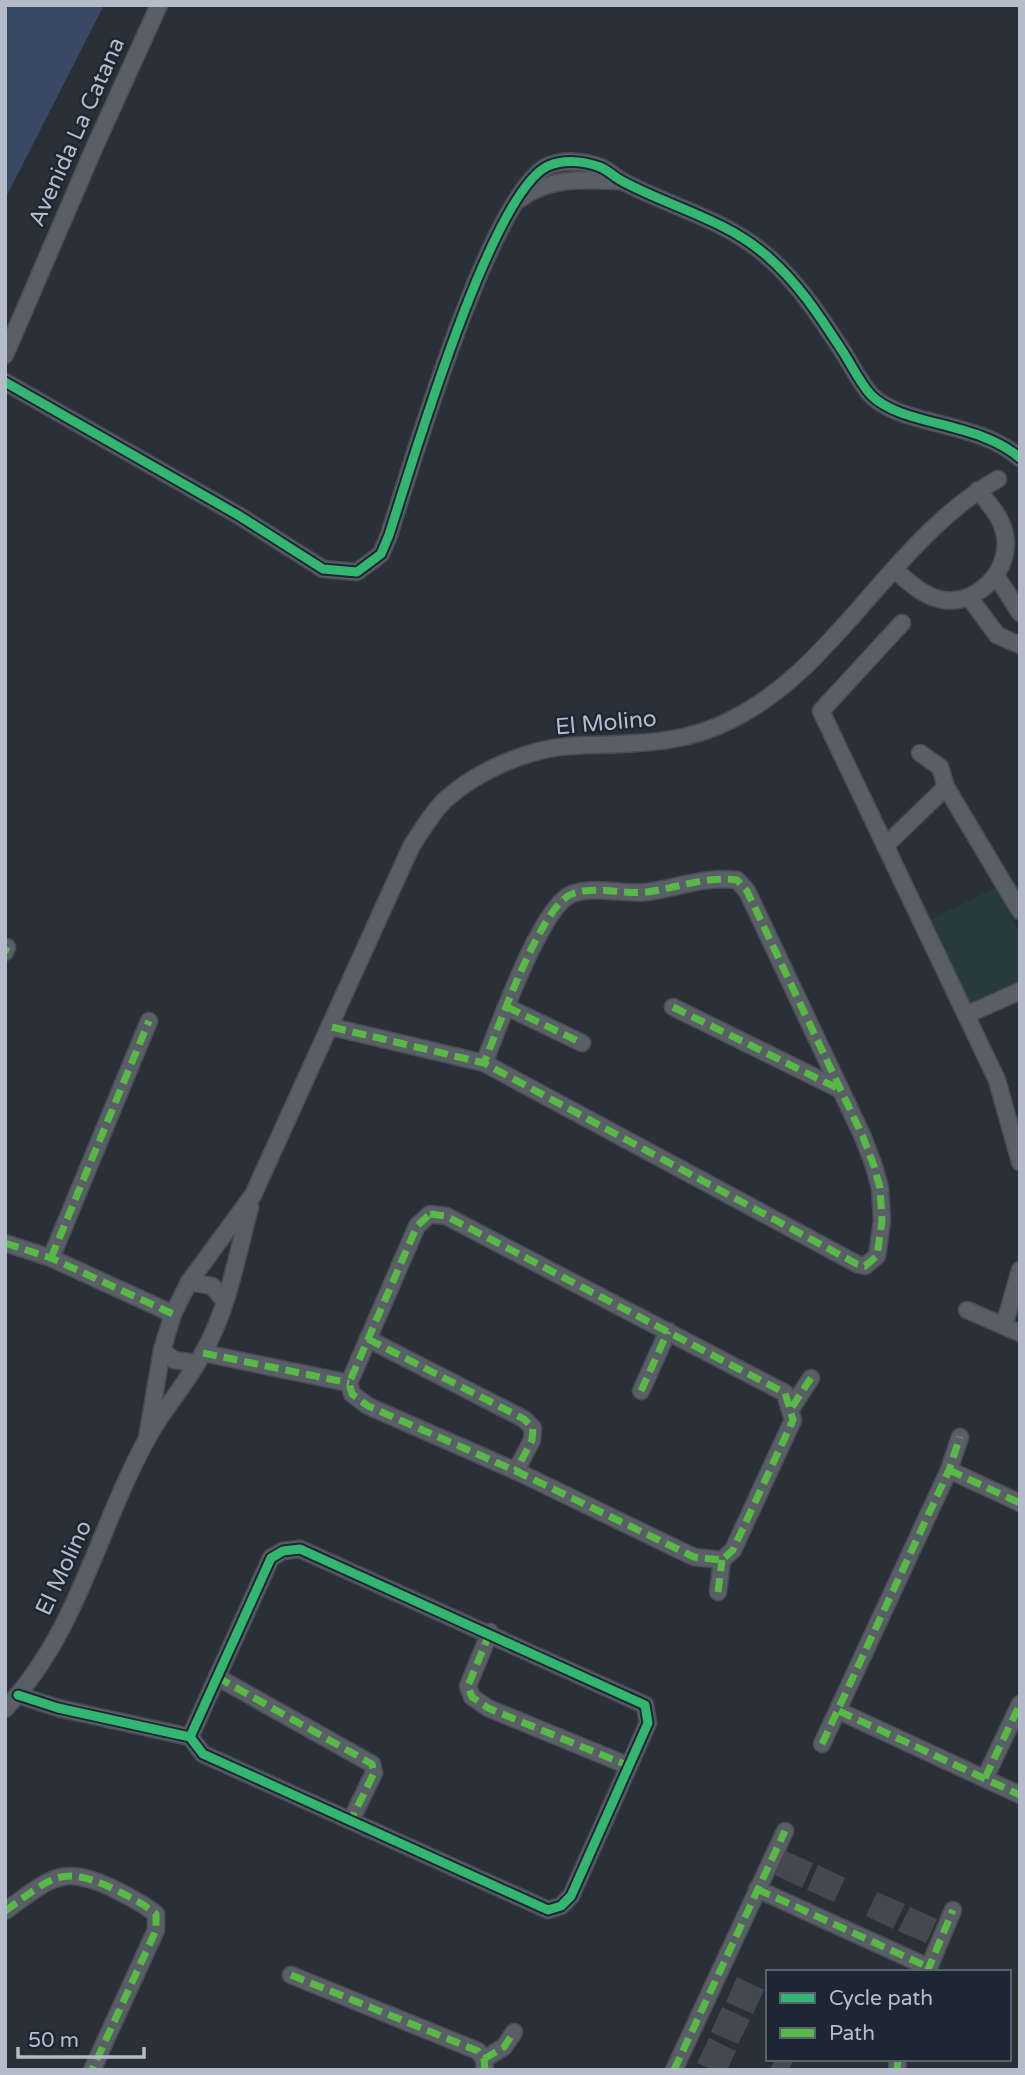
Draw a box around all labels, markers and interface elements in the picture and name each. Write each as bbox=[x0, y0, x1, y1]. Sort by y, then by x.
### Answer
street label: Avenida La Catana bbox=[23, 33, 131, 231]
street label: El Molino bbox=[554, 705, 658, 741]
street label: El Molino bbox=[30, 1516, 98, 1620]
legend bbox=[766, 1970, 1011, 2061]
text: Cycle path bbox=[829, 1986, 933, 2011]
scale bar bbox=[18, 2016, 144, 2060]
text: Path bbox=[829, 2021, 875, 2046]
text: 50 m bbox=[28, 2028, 79, 2053]

